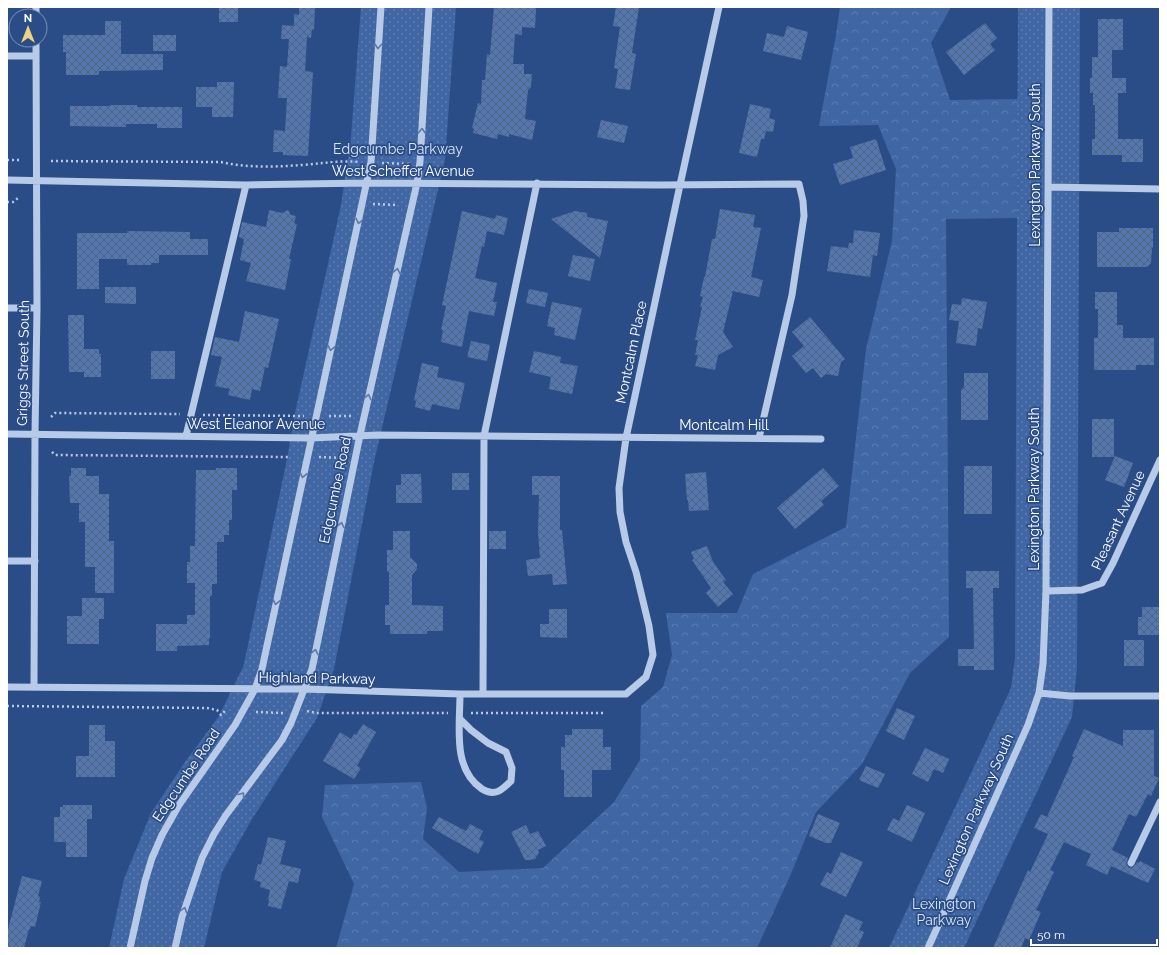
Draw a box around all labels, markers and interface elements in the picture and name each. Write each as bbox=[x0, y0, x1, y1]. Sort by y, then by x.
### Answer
north arrow bbox=[8, 8, 48, 48]
text: N bbox=[24, 12, 32, 25]
one-way arrow bbox=[374, 43, 383, 49]
street label: Lexington Parkway South bbox=[1027, 83, 1043, 247]
one-way arrow bbox=[418, 128, 426, 134]
park label: Edgcumbe Parkway bbox=[333, 141, 463, 157]
street label: West Scheffer Avenue bbox=[332, 163, 474, 179]
one-way arrow bbox=[355, 218, 363, 224]
one-way arrow bbox=[392, 267, 400, 274]
street label: Montcalm Place bbox=[612, 299, 650, 405]
street label: Griggs Street South bbox=[14, 300, 32, 426]
one-way arrow bbox=[327, 345, 335, 351]
one-way arrow bbox=[364, 394, 372, 401]
street label: Lexington Parkway South bbox=[1026, 407, 1042, 571]
street label: West Eleanor Avenue bbox=[187, 416, 325, 432]
street label: Montcalm Hill bbox=[679, 417, 769, 433]
street label: Edgcumbe Road bbox=[316, 435, 354, 545]
street label: Pleasant Avenue bbox=[1088, 468, 1148, 572]
one-way arrow bbox=[300, 472, 308, 478]
one-way arrow bbox=[337, 521, 345, 528]
one-way arrow bbox=[272, 599, 280, 606]
one-way arrow bbox=[310, 649, 319, 655]
street label: Highland Parkway bbox=[258, 669, 376, 687]
street label: Edgcumbe Road bbox=[149, 726, 223, 824]
street label: Lexington Parkway South bbox=[935, 731, 1017, 887]
one-way arrow bbox=[237, 792, 244, 799]
park label: Lexington Parkway bbox=[912, 896, 976, 928]
one-way arrow bbox=[179, 907, 188, 914]
scale bar bbox=[1031, 921, 1157, 947]
text: 50 m bbox=[1037, 928, 1065, 942]

